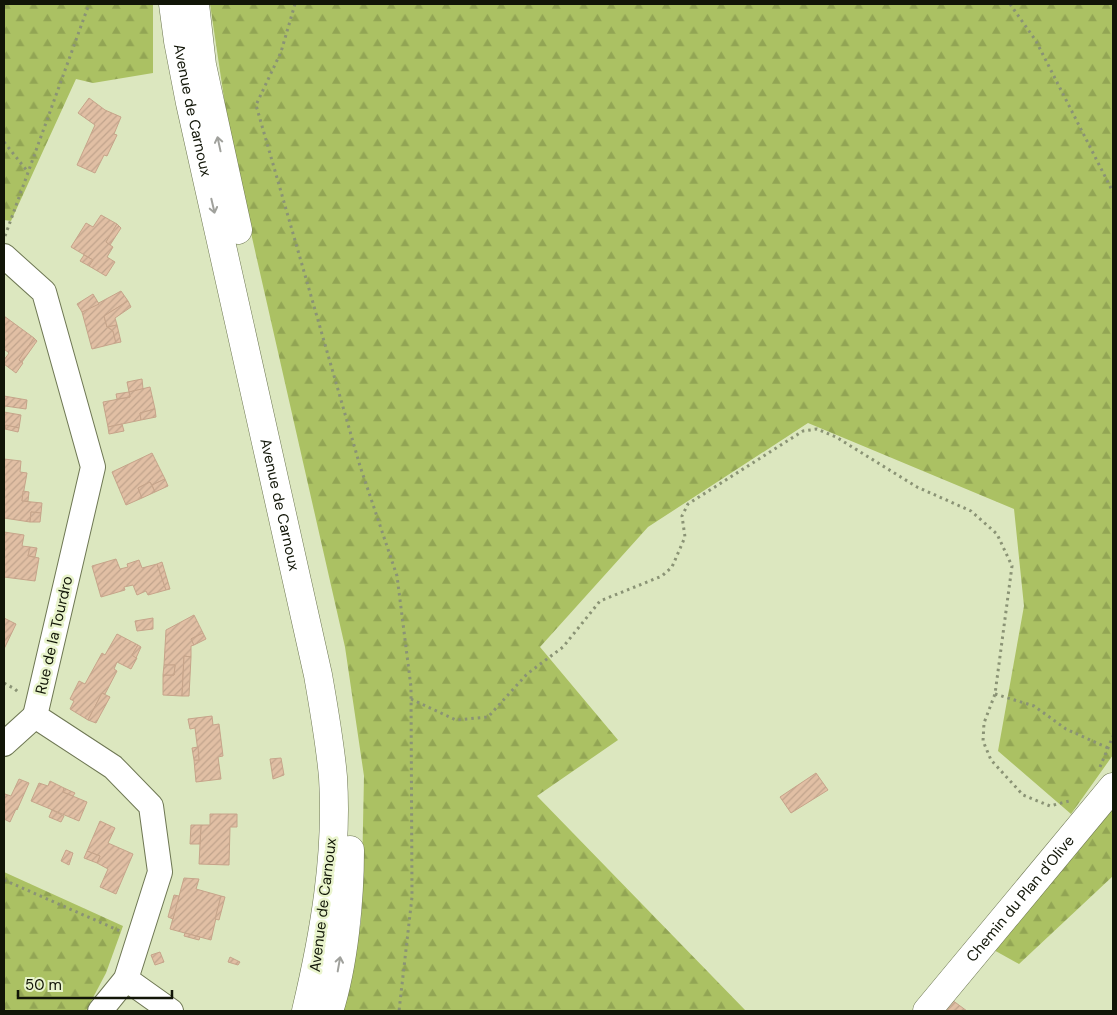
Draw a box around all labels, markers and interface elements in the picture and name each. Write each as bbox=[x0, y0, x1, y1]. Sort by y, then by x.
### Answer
street label: Avenue de Carnoux bbox=[169, 42, 216, 179]
one-way arrow bbox=[214, 136, 223, 152]
one-way arrow bbox=[209, 198, 218, 214]
street label: Avenue de Carnoux bbox=[255, 436, 304, 573]
street label: Rue de la Tourdro bbox=[31, 574, 77, 696]
street label: Chemin du Plan d'Olive bbox=[962, 831, 1079, 966]
street label: Avenue de Carnoux bbox=[305, 836, 341, 973]
one-way arrow bbox=[335, 956, 345, 972]
scale bar bbox=[18, 968, 171, 1000]
text: 50 m bbox=[25, 975, 62, 995]

